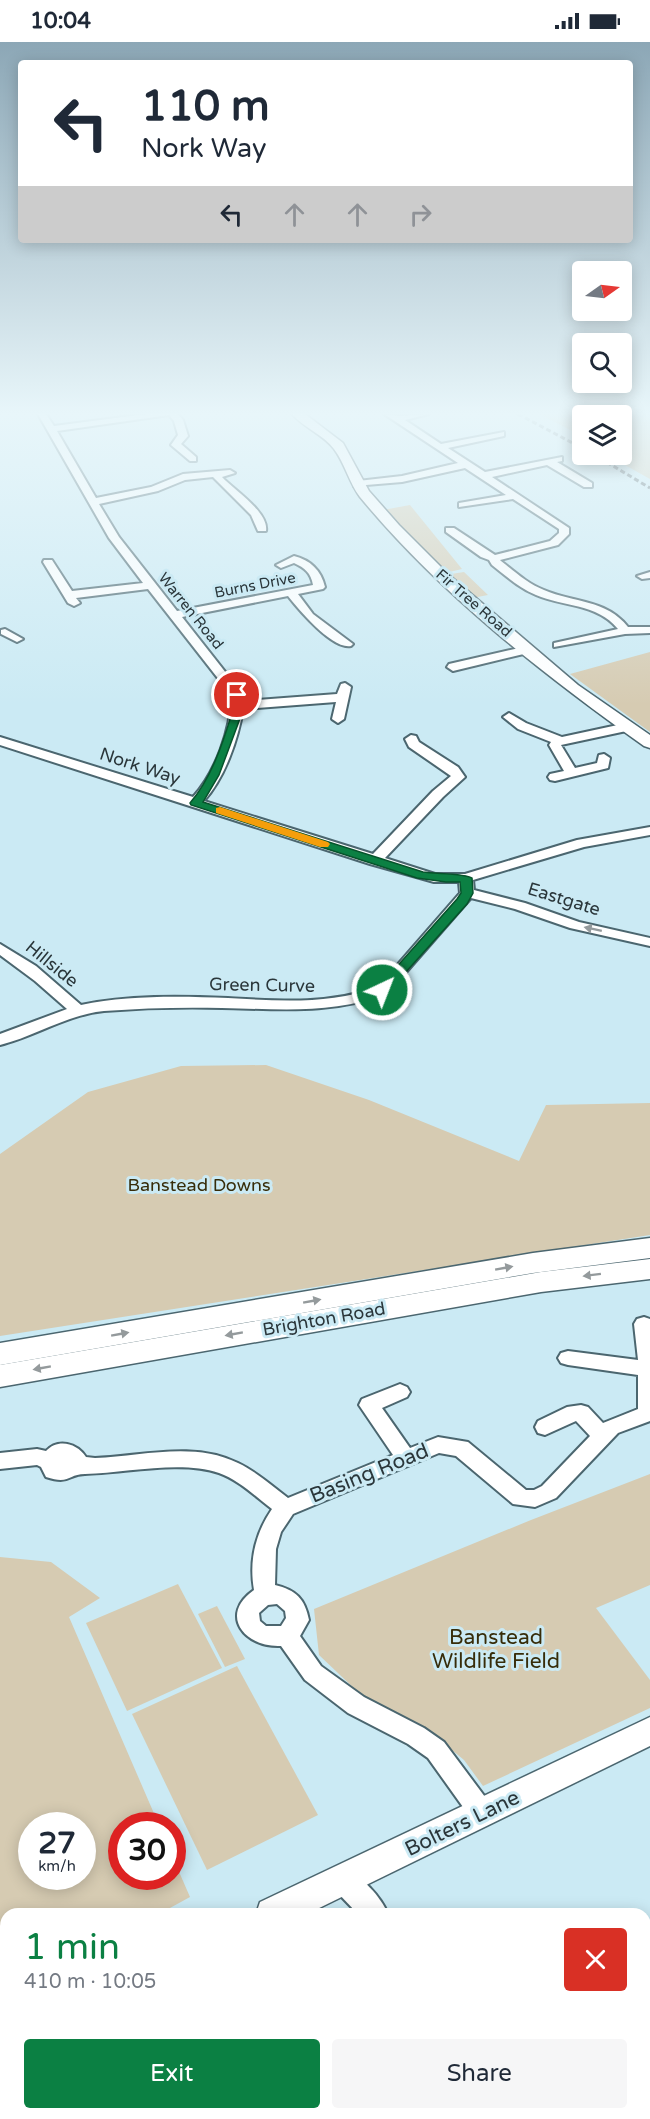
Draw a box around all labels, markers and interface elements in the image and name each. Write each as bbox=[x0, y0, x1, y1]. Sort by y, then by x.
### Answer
text: 10:04 bbox=[30, 8, 91, 34]
text: 110 m bbox=[141, 81, 270, 132]
icon: left bbox=[42, 84, 120, 162]
text: Nork Way bbox=[141, 132, 266, 165]
icon: left bbox=[215, 198, 248, 231]
icon: ahead bbox=[278, 198, 311, 231]
icon: ahead bbox=[341, 198, 374, 231]
icon: right bbox=[404, 198, 437, 231]
north arrow bbox=[572, 261, 632, 321]
map controls bbox=[572, 261, 632, 465]
button: search bbox=[572, 333, 632, 393]
button: layers bbox=[572, 405, 632, 465]
street label: Fir Tree Road bbox=[432, 565, 516, 641]
street label: Burns Drive bbox=[213, 568, 297, 602]
street label: Warren Road bbox=[155, 569, 227, 653]
pin bbox=[211, 669, 262, 720]
icon: arrive bbox=[220, 678, 253, 711]
street label: Nork Way bbox=[97, 743, 183, 789]
street label: Eastgate bbox=[525, 878, 603, 920]
one-way arrow bbox=[583, 924, 602, 933]
street label: Hillside bbox=[21, 936, 83, 992]
position arrow bbox=[350, 958, 414, 1022]
street label: Green Curve bbox=[209, 973, 315, 997]
park label: Banstead Downs bbox=[127, 1174, 271, 1196]
one-way arrow bbox=[495, 1263, 514, 1272]
one-way arrow bbox=[582, 1270, 601, 1280]
one-way arrow bbox=[303, 1296, 322, 1305]
street label: Brighton Road bbox=[261, 1297, 387, 1341]
one-way arrow bbox=[110, 1329, 129, 1338]
one-way arrow bbox=[224, 1330, 243, 1339]
one-way arrow bbox=[32, 1364, 51, 1373]
street label: Basing Road bbox=[306, 1438, 432, 1509]
park label: Banstead Wildlife Field bbox=[432, 1625, 560, 1674]
street label: Bolters Lane bbox=[401, 1785, 524, 1862]
speed limit sign: 30 bbox=[108, 1812, 186, 1890]
text: 27 bbox=[38, 1825, 76, 1862]
text: km/h bbox=[38, 1857, 76, 1875]
text: 1 min bbox=[24, 1926, 120, 1969]
button: close bbox=[564, 1928, 627, 1991]
text: 410 m · 10:05 bbox=[24, 1970, 156, 1994]
button: Exit bbox=[24, 2039, 320, 2108]
button: Share bbox=[332, 2039, 627, 2108]

